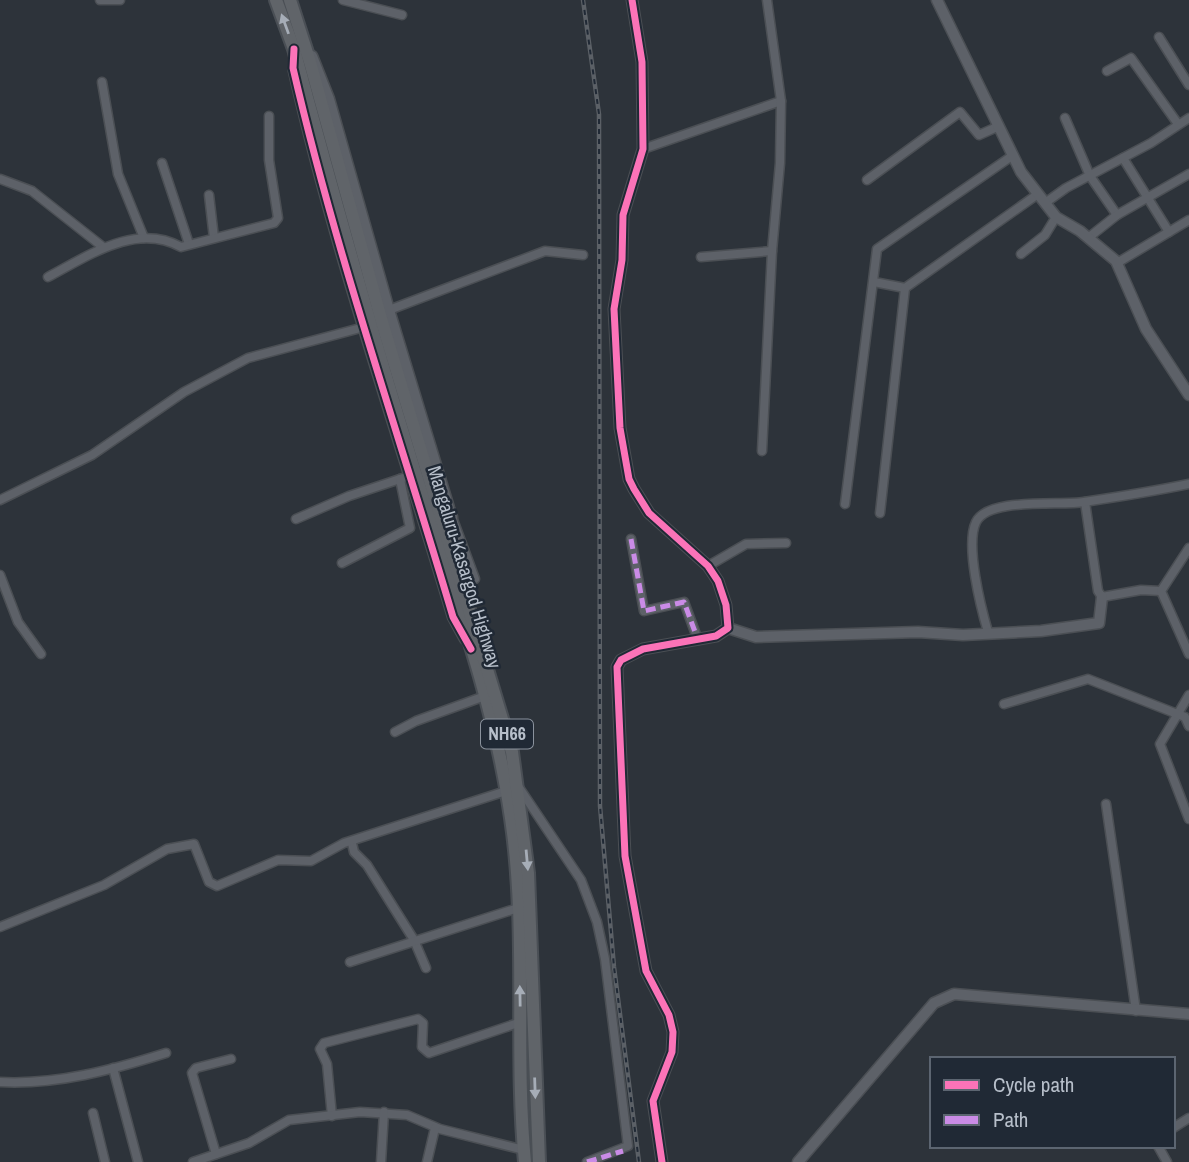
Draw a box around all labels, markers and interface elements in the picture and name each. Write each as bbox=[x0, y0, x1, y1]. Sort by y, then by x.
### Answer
one-way arrow bbox=[280, 14, 291, 35]
street label: Mangaluru-Kasargod Highway bbox=[422, 463, 508, 672]
road number: NH66 bbox=[481, 720, 533, 748]
one-way arrow bbox=[522, 849, 533, 871]
one-way arrow bbox=[515, 985, 526, 1007]
legend bbox=[930, 1057, 1175, 1148]
text: Cycle path bbox=[993, 1070, 1074, 1099]
one-way arrow bbox=[530, 1077, 541, 1099]
text: Path bbox=[993, 1105, 1028, 1134]

